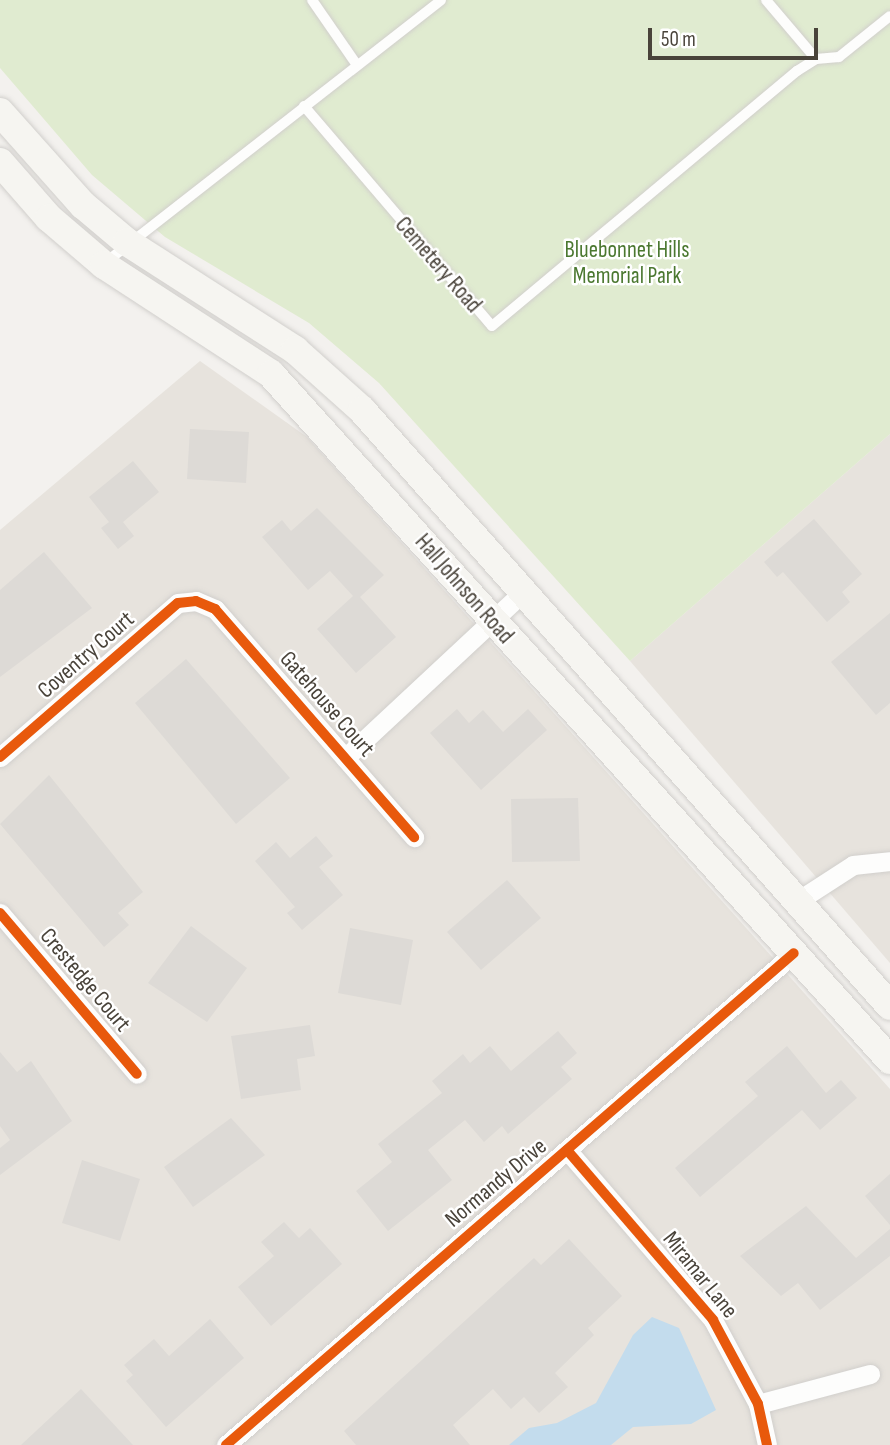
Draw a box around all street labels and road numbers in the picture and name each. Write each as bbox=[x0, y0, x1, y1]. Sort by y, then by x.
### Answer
street label: Cemetery Road bbox=[389, 211, 487, 319]
street label: Hall Johnson Road bbox=[409, 529, 519, 649]
street label: Coventry Court bbox=[32, 606, 140, 704]
street label: Gatehouse Court bbox=[274, 646, 380, 762]
street label: Crestedge Court bbox=[34, 923, 136, 1037]
street label: Normandy Drive bbox=[440, 1133, 552, 1233]
street label: Miramar Lane bbox=[657, 1226, 743, 1324]

